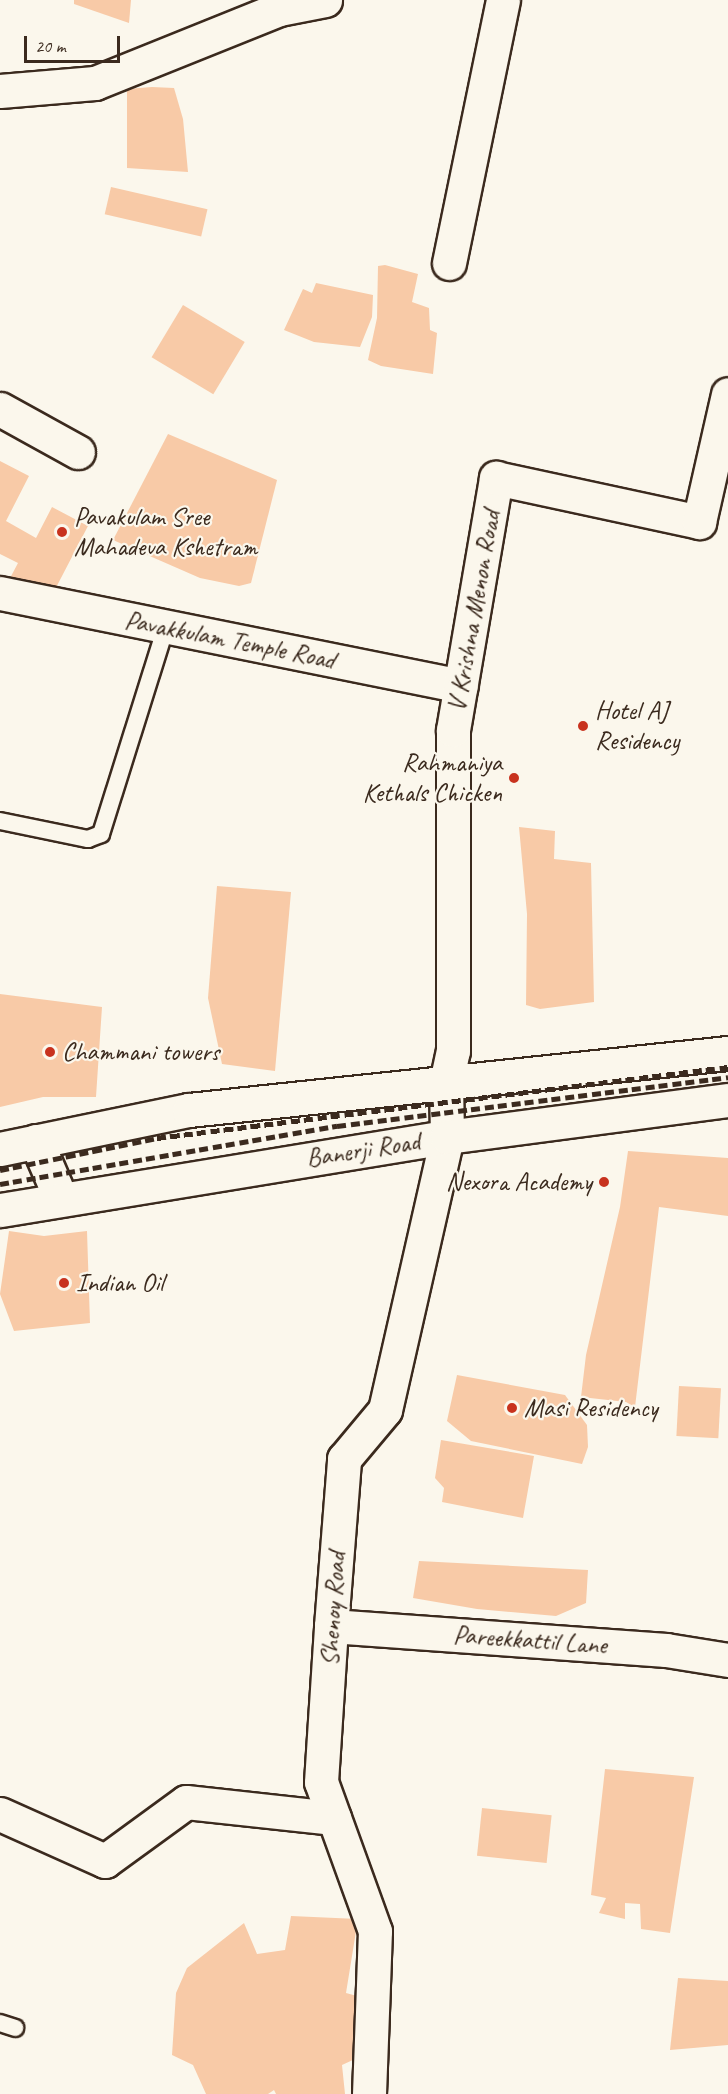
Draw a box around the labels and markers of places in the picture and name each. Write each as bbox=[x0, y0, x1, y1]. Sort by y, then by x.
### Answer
place label: Pavakulam Sree Mahadeva Kshetram bbox=[74, 501, 257, 562]
marker: Pavakulam Sree Mahadeva Kshetram bbox=[55, 525, 69, 539]
place label: Hotel AJ Residency bbox=[595, 695, 679, 756]
marker: Hotel AJ Residency bbox=[576, 719, 590, 733]
place label: Rahmaniya Kethals Chicken bbox=[363, 747, 502, 808]
marker: Rahmaniya Kethals Chicken bbox=[507, 771, 521, 785]
place label: Chammani towers bbox=[62, 1036, 219, 1068]
marker: Chammani towers bbox=[43, 1045, 57, 1059]
place label: Nexora Academy bbox=[448, 1166, 592, 1198]
marker: Nexora Academy bbox=[597, 1175, 611, 1189]
place label: Indian Oil bbox=[76, 1267, 164, 1299]
marker: Indian Oil bbox=[57, 1276, 71, 1290]
place label: Masi Residency bbox=[524, 1392, 658, 1424]
marker: Masi Residency bbox=[505, 1401, 519, 1415]

